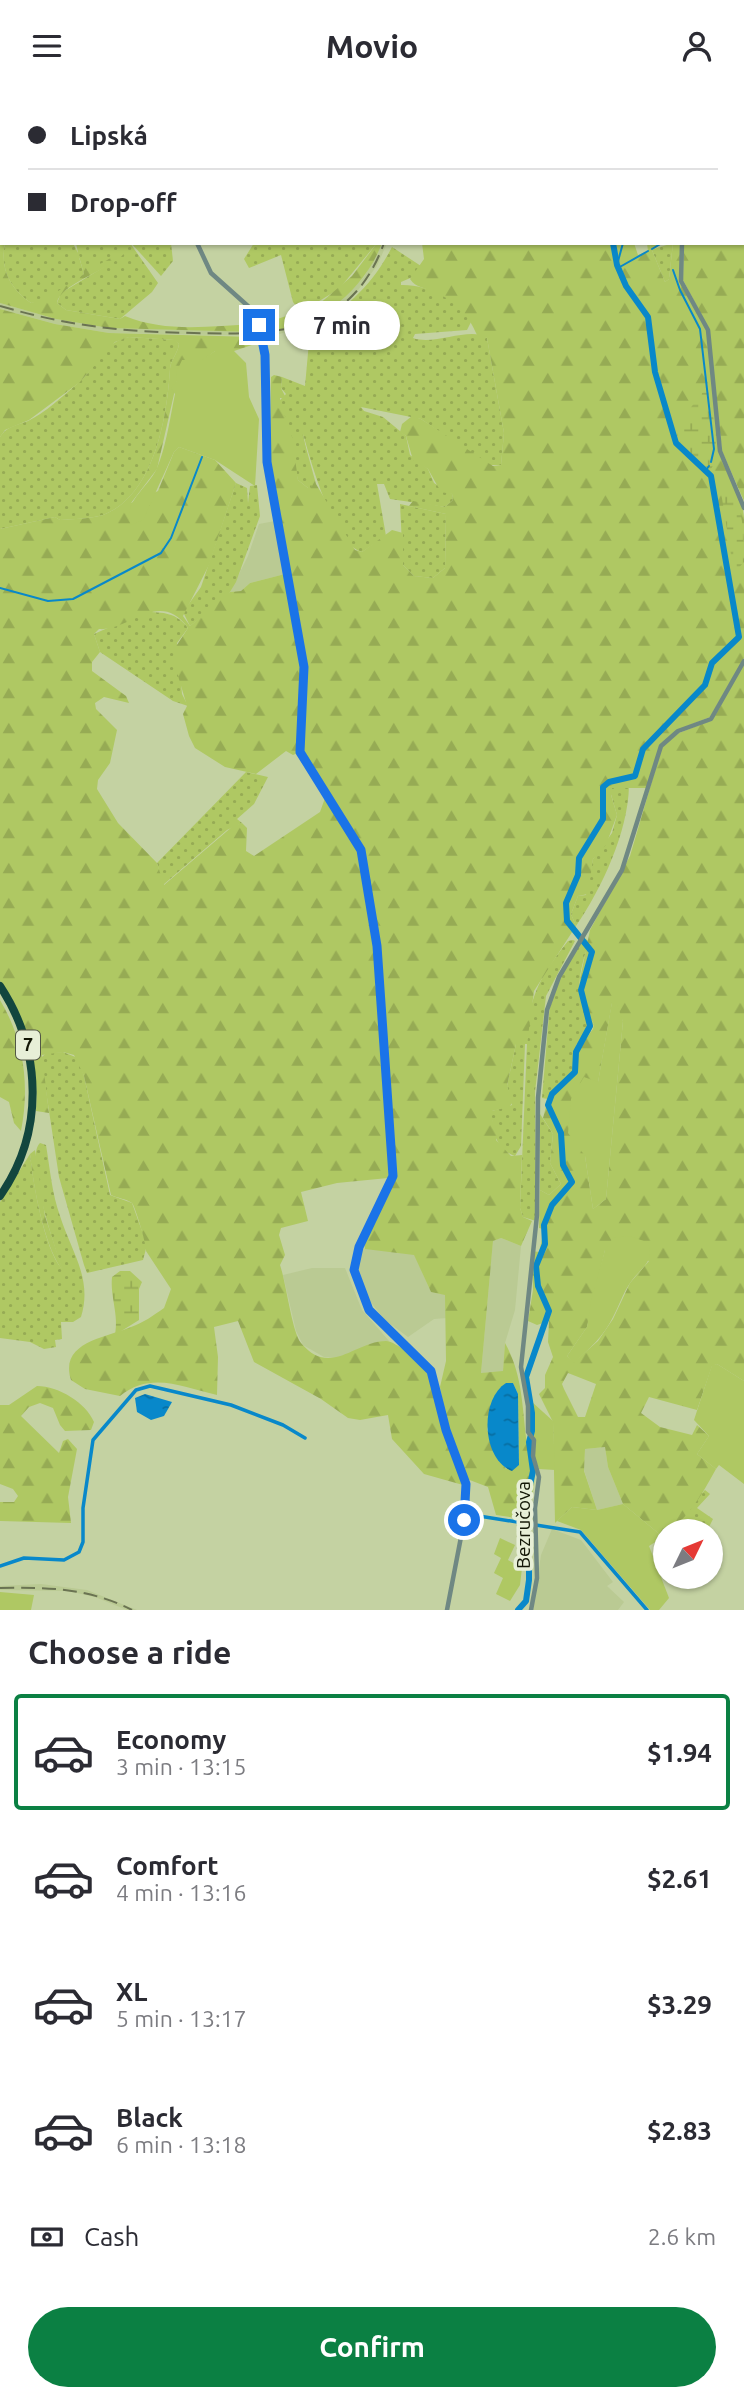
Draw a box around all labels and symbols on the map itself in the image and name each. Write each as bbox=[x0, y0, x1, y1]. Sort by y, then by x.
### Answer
callout: 7 min bbox=[284, 301, 399, 349]
route end bbox=[243, 309, 275, 341]
road number: 7 bbox=[16, 1030, 40, 1059]
street label: Bezručova bbox=[512, 1481, 534, 1569]
route start bbox=[448, 1504, 480, 1536]
north arrow bbox=[653, 1519, 723, 1589]

